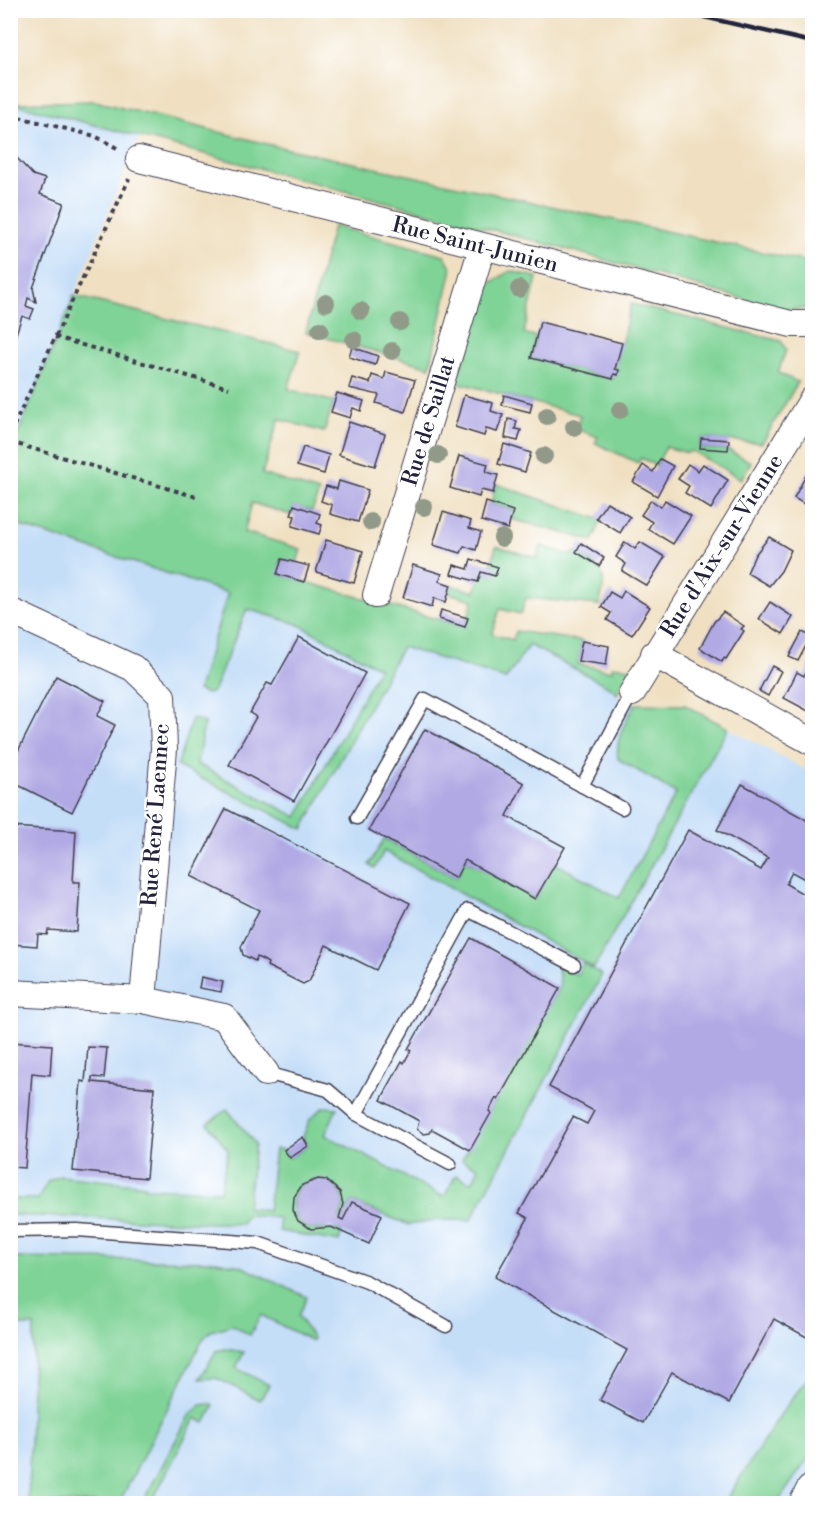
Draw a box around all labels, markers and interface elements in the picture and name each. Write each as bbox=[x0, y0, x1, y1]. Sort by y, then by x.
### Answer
street label: Rue Saint-Junien bbox=[389, 211, 561, 279]
street label: Rue de Saillat bbox=[396, 353, 462, 489]
street label: Rue d'Aix-sur-Vienne bbox=[655, 449, 789, 643]
street label: Rue René Laennec bbox=[136, 723, 176, 907]

